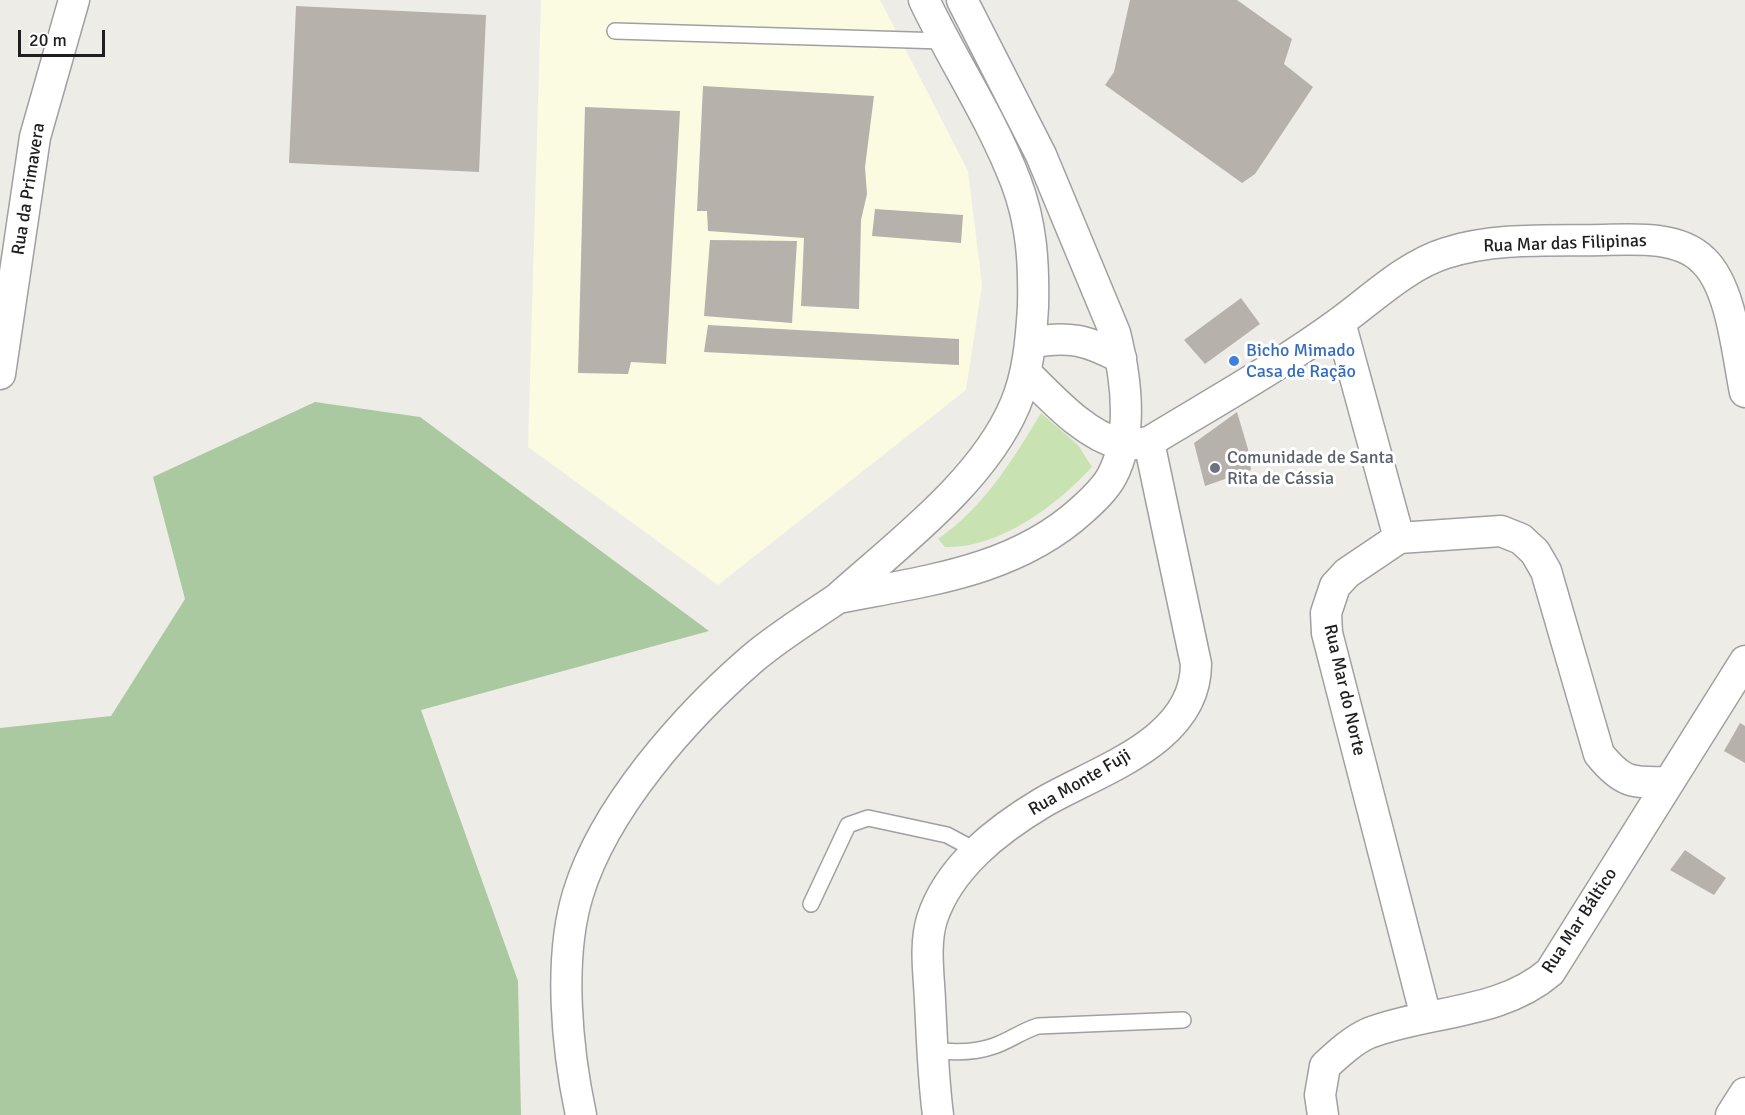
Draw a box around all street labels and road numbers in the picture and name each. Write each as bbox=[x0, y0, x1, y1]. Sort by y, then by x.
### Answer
street label: Rua da Primavera bbox=[8, 121, 50, 257]
street label: Rua Mar das Filipinas bbox=[1483, 230, 1647, 258]
street label: Rua Mar do Norte bbox=[1318, 622, 1370, 758]
street label: Rua Monte Fuji bbox=[1025, 745, 1135, 821]
street label: Rua Mar Báltico bbox=[1538, 864, 1622, 978]

